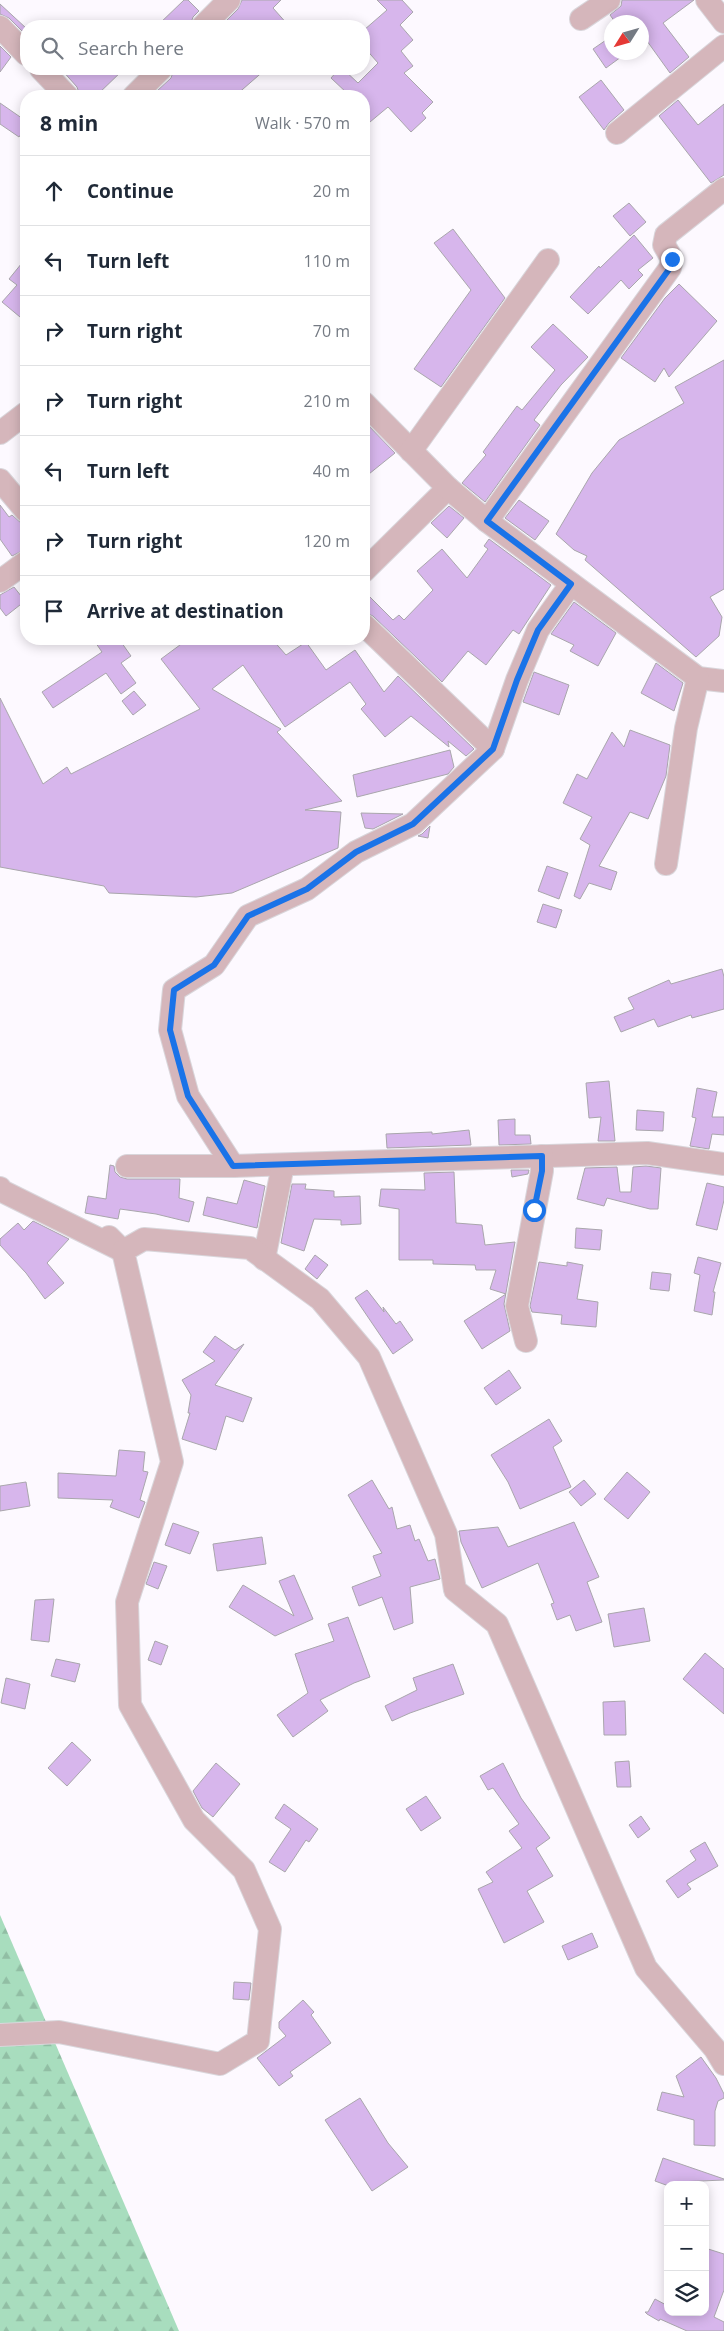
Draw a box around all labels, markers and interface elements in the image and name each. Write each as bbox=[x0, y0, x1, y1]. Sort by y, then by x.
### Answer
north arrow bbox=[604, 15, 649, 60]
search box bbox=[20, 20, 370, 75]
icon: search bbox=[38, 34, 66, 62]
text: Search here bbox=[78, 35, 184, 61]
text: 8 min bbox=[40, 109, 98, 137]
text: Walk · 570 m bbox=[255, 112, 350, 134]
icon: ahead bbox=[40, 177, 68, 205]
text: Continue bbox=[87, 178, 174, 204]
text: 20 m bbox=[313, 180, 350, 202]
icon: left bbox=[40, 247, 68, 275]
text: Turn left bbox=[87, 248, 169, 274]
route end bbox=[661, 248, 684, 271]
text: 110 m bbox=[304, 250, 350, 272]
icon: right bbox=[40, 317, 68, 345]
text: Turn right bbox=[87, 318, 182, 344]
text: 70 m bbox=[313, 320, 350, 342]
icon: right bbox=[40, 387, 68, 415]
text: Turn right bbox=[87, 388, 182, 414]
text: 210 m bbox=[304, 390, 350, 412]
icon: left bbox=[40, 457, 68, 485]
text: Turn left bbox=[87, 458, 169, 484]
text: 40 m bbox=[313, 460, 350, 482]
icon: right bbox=[40, 527, 68, 555]
text: Turn right bbox=[87, 528, 182, 554]
text: 120 m bbox=[304, 530, 350, 552]
icon: arrive bbox=[40, 597, 68, 625]
text: Arrive at destination bbox=[87, 598, 284, 624]
route start bbox=[523, 1199, 546, 1222]
map controls bbox=[664, 2181, 709, 2316]
button: + bbox=[664, 2181, 709, 2226]
button: − bbox=[664, 2226, 709, 2271]
button: layers bbox=[664, 2271, 709, 2316]

